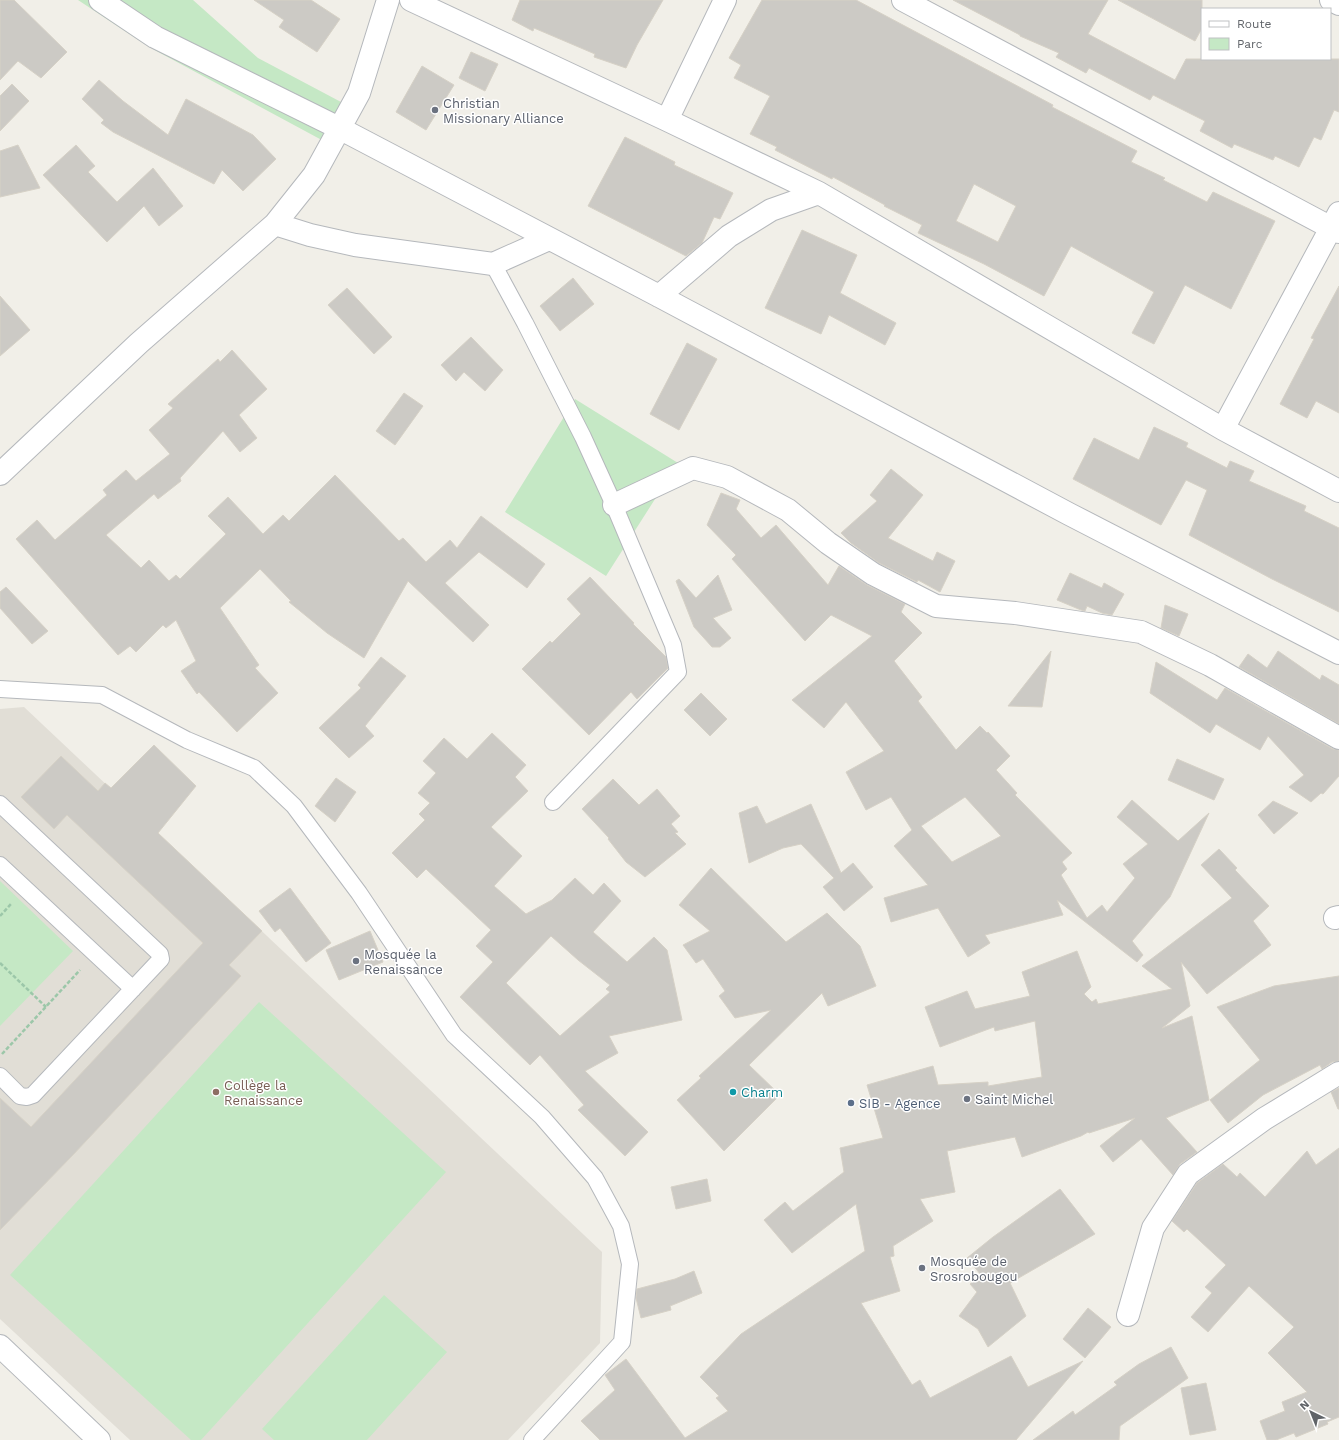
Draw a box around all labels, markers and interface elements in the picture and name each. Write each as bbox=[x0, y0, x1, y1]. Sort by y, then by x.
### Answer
legend bbox=[1201, 8, 1331, 60]
text: Route bbox=[1237, 17, 1271, 31]
text: Parc bbox=[1237, 37, 1263, 51]
place label: Christian Missionary Alliance bbox=[443, 96, 564, 126]
marker: Christian Missionary Alliance bbox=[430, 105, 440, 115]
place label: Mosquée la Renaissance bbox=[364, 947, 443, 977]
marker: Mosquée la Renaissance bbox=[351, 956, 361, 966]
place label: Collège la Renaissance bbox=[224, 1078, 303, 1108]
place label: Charm bbox=[741, 1085, 783, 1100]
marker: Collège la Renaissance bbox=[211, 1087, 221, 1097]
marker: Charm bbox=[728, 1087, 738, 1097]
place label: Saint Michel bbox=[975, 1092, 1053, 1107]
marker: Saint Michel bbox=[962, 1094, 972, 1104]
place label: SIB - Agence bbox=[859, 1096, 940, 1111]
marker: SIB - Agence bbox=[846, 1098, 856, 1108]
place label: Mosquée de Srosrobougou bbox=[930, 1254, 1018, 1284]
marker: Mosquée de Srosrobougou bbox=[917, 1263, 927, 1273]
north arrow bbox=[1291, 1392, 1331, 1432]
text: N bbox=[1297, 1398, 1312, 1413]

